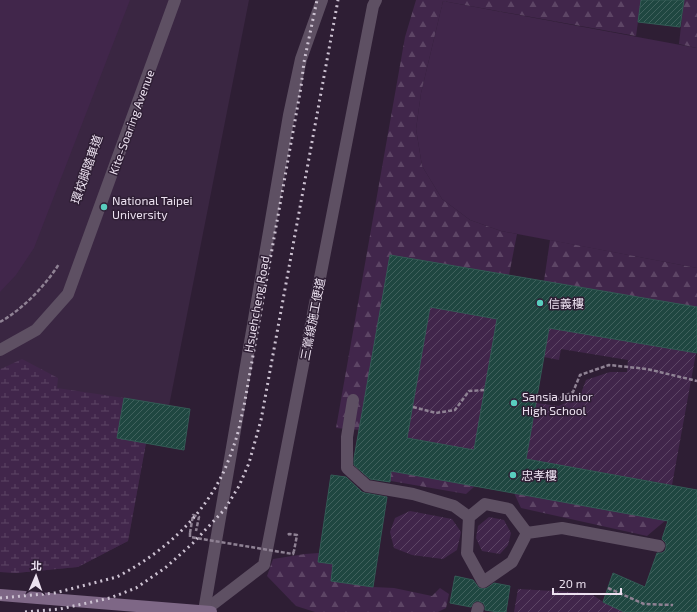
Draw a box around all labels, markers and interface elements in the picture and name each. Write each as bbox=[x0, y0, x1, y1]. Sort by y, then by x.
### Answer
street label: Kite-Soaring Avenue bbox=[106, 68, 156, 176]
street label: 環校脚踏車道 bbox=[68, 133, 104, 205]
place label: National Taipei University bbox=[112, 193, 192, 221]
marker: National Taipei University bbox=[99, 202, 109, 212]
street label: Hsuehcheng Road bbox=[241, 255, 271, 353]
street label: 三鶯線施工便道 bbox=[297, 276, 327, 362]
place label: 信義樓 bbox=[548, 296, 584, 310]
marker: 信義樓 bbox=[535, 298, 545, 308]
place label: Sansia Junior High School bbox=[522, 389, 593, 417]
marker: Sansia Junior High School bbox=[509, 398, 519, 408]
place label: 忠孝樓 bbox=[521, 468, 557, 482]
marker: 忠孝樓 bbox=[508, 470, 518, 480]
north arrow bbox=[16, 556, 56, 596]
text: 北 bbox=[31, 559, 42, 572]
scale bar bbox=[553, 570, 621, 596]
text: 20 m bbox=[559, 576, 586, 590]

